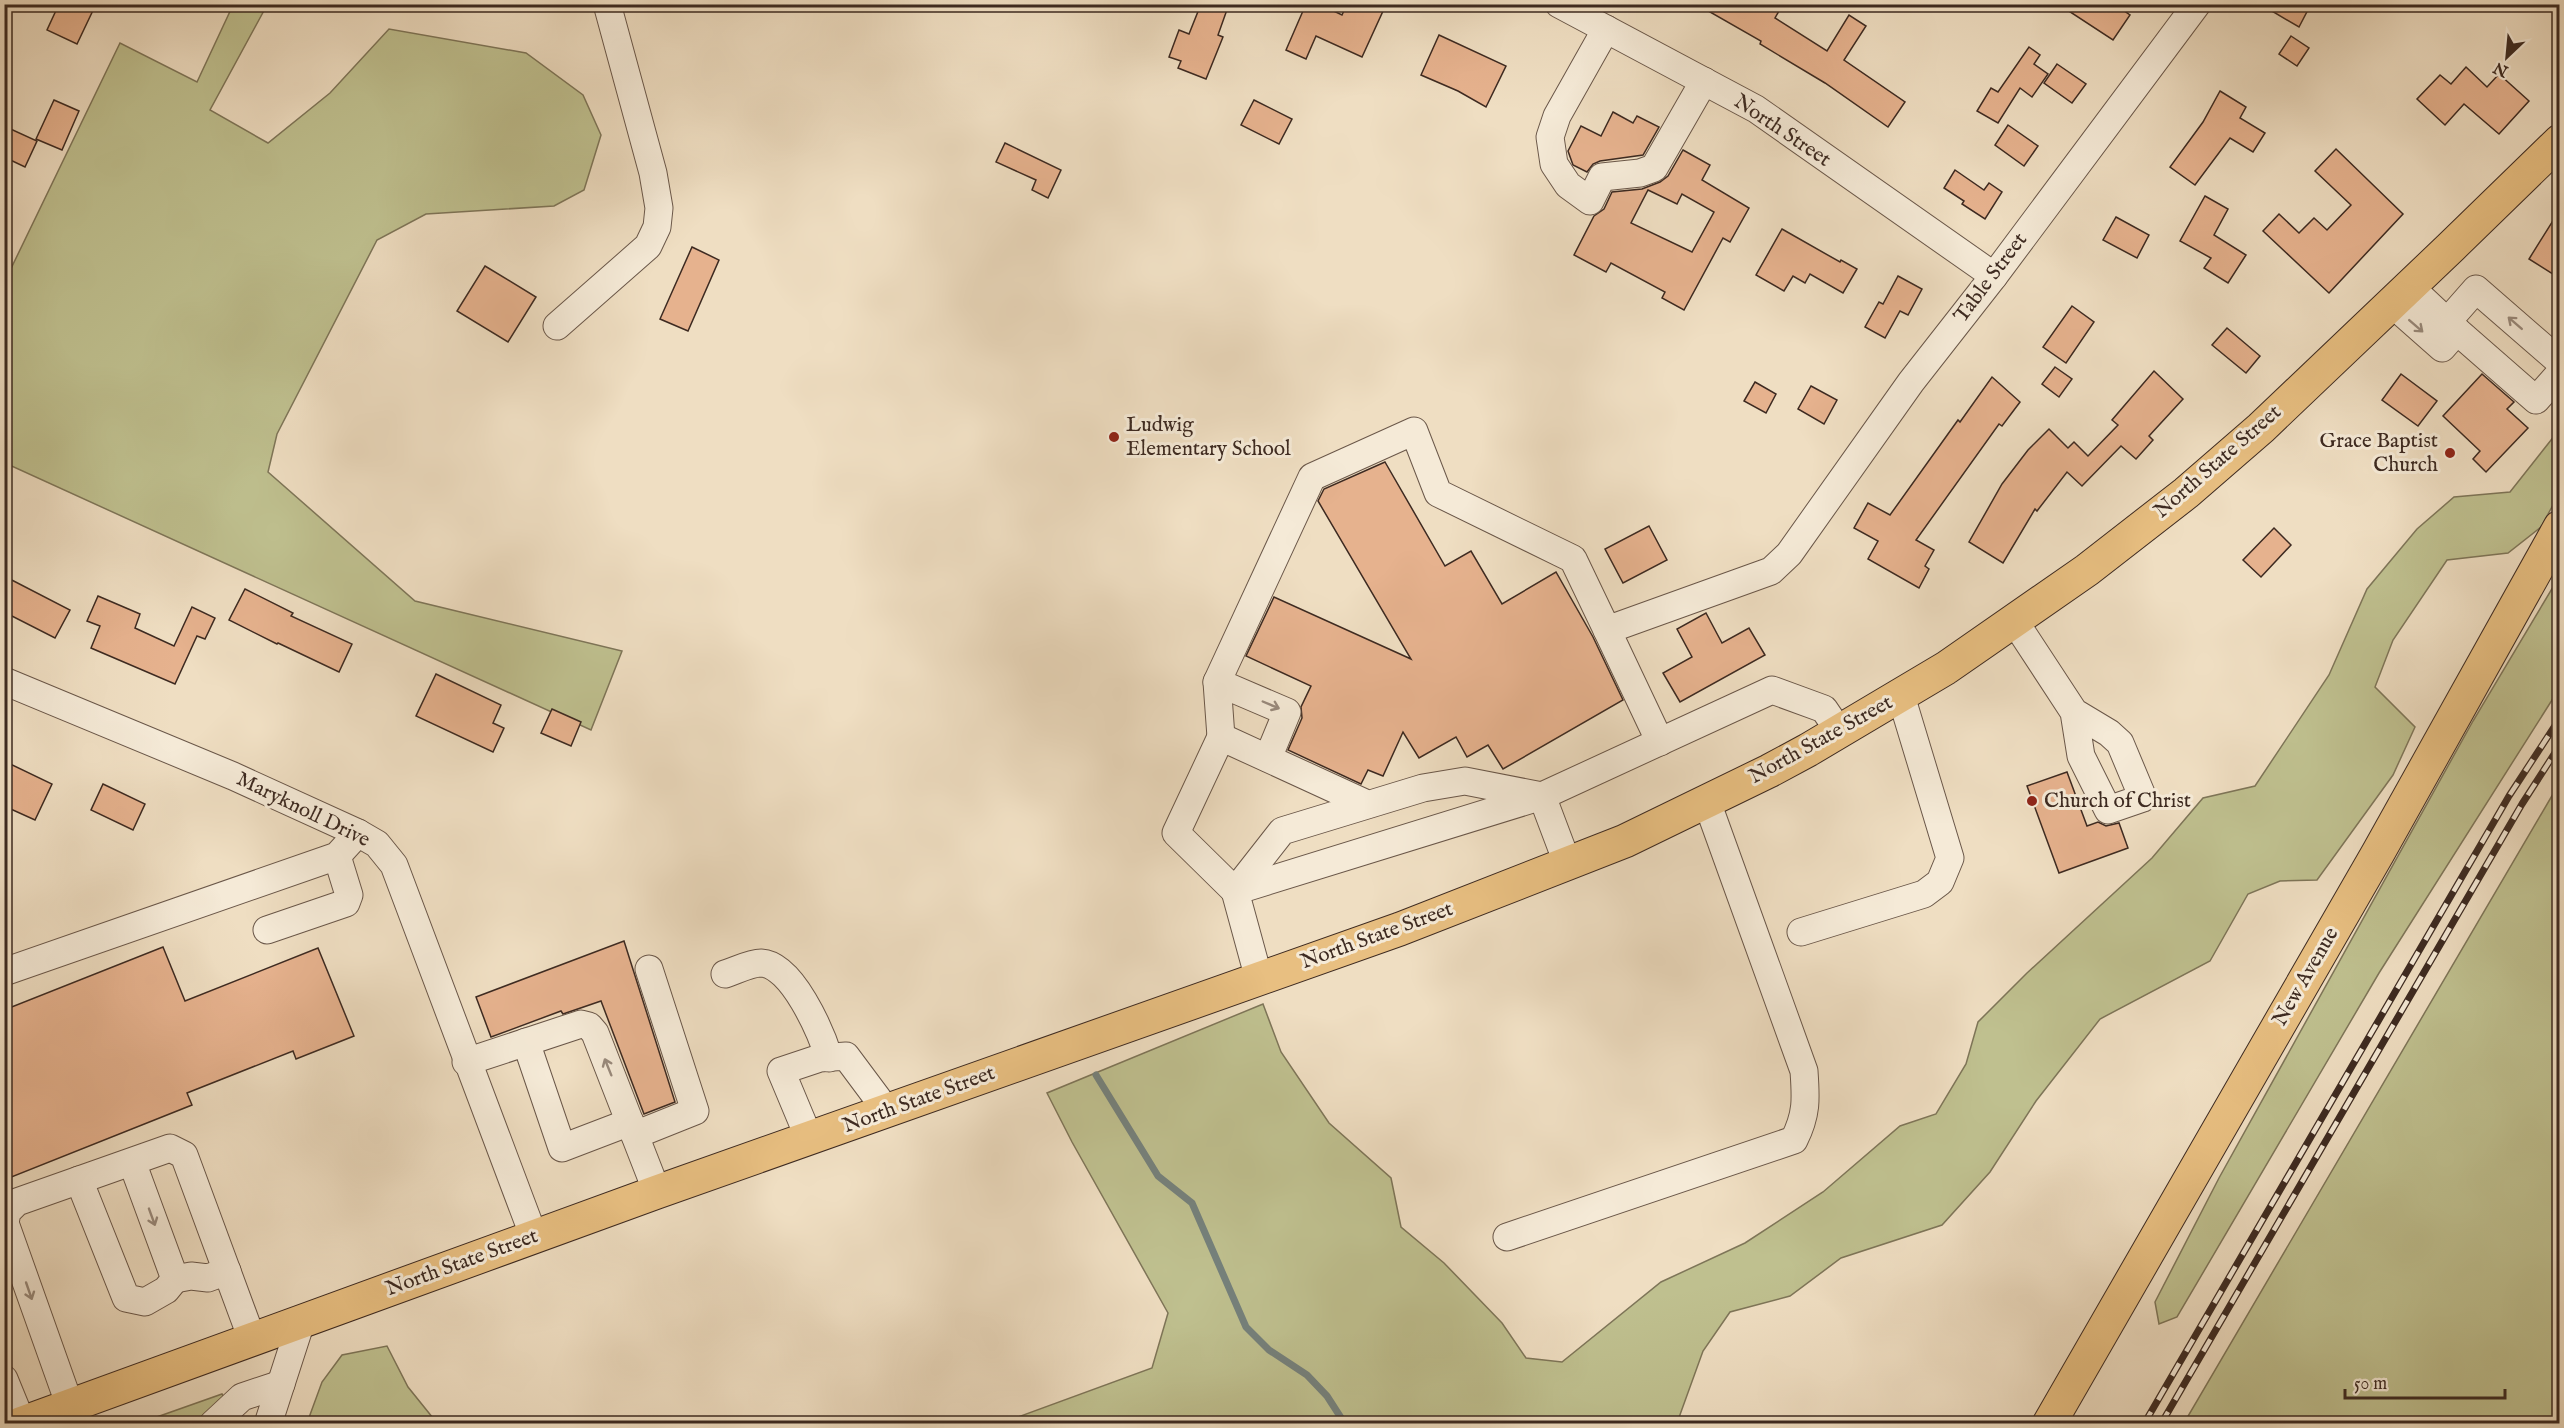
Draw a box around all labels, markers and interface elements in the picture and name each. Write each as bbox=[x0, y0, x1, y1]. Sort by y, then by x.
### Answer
north arrow bbox=[2477, 27, 2537, 87]
text: N bbox=[2491, 57, 2513, 81]
street label: North Street bbox=[1728, 89, 1836, 173]
street label: Table Street bbox=[1948, 228, 2034, 328]
one-way arrow bbox=[2508, 316, 2523, 330]
one-way arrow bbox=[2408, 319, 2423, 333]
street label: North State Street bbox=[2149, 399, 2287, 525]
place label: Ludwig Elementary School bbox=[1126, 412, 1291, 463]
place label: Grace Baptist Church bbox=[2320, 428, 2438, 479]
marker: Ludwig Elementary School bbox=[1107, 430, 1121, 444]
marker: Grace Baptist Church bbox=[2443, 446, 2457, 460]
street label: North State Street bbox=[1744, 689, 1898, 791]
one-way arrow bbox=[1261, 700, 1280, 711]
street label: Maryknoll Drive bbox=[232, 766, 375, 854]
place label: Church of Christ bbox=[2044, 788, 2191, 815]
marker: Church of Christ bbox=[2025, 794, 2039, 808]
street label: North State Street bbox=[1297, 896, 1457, 976]
street label: New Avenue bbox=[2267, 922, 2345, 1031]
one-way arrow bbox=[602, 1059, 613, 1077]
street label: North State Street bbox=[839, 1060, 999, 1140]
one-way arrow bbox=[147, 1207, 158, 1225]
street label: North State Street bbox=[382, 1223, 542, 1303]
one-way arrow bbox=[25, 1281, 36, 1300]
scale bar bbox=[2345, 1362, 2506, 1400]
text: 50 m bbox=[2354, 1373, 2387, 1396]

